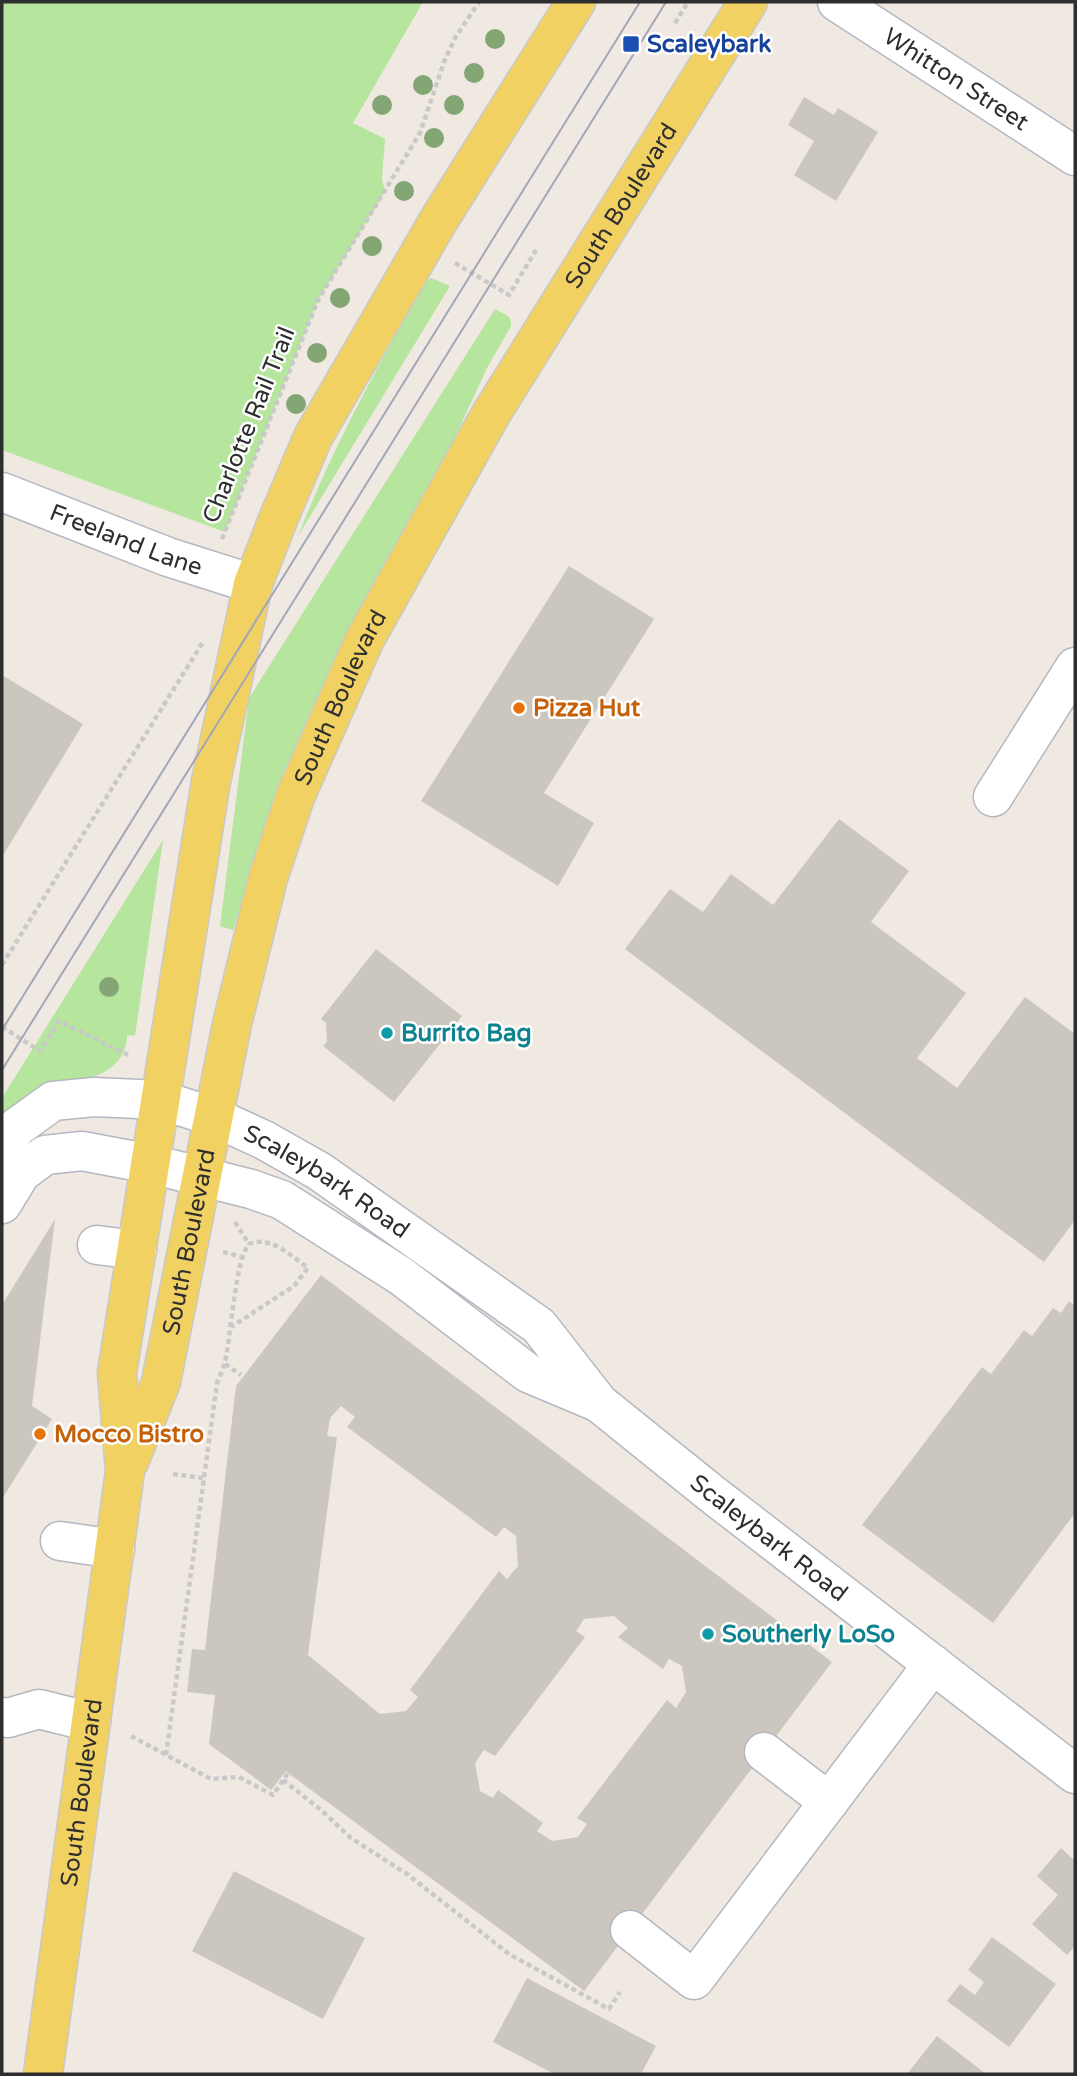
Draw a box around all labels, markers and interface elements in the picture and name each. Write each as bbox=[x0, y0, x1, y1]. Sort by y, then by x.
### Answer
street label: Whitton Street bbox=[878, 22, 1034, 137]
place label: Scaleybark bbox=[647, 30, 771, 59]
marker: Scaleybark bbox=[621, 34, 641, 54]
street label: South Boulevard bbox=[558, 118, 683, 294]
street label: Charlotte Rail Trail bbox=[196, 323, 302, 527]
street label: Freeland Lane bbox=[46, 498, 206, 581]
street label: South Boulevard bbox=[288, 605, 393, 790]
place label: Pizza Hut bbox=[533, 694, 641, 723]
marker: Pizza Hut bbox=[511, 700, 527, 716]
place label: Burrito Bag bbox=[401, 1019, 532, 1048]
marker: Burrito Bag bbox=[379, 1025, 395, 1041]
street label: Scaleybark Road bbox=[239, 1118, 415, 1245]
street label: South Boulevard bbox=[156, 1146, 221, 1338]
place label: Mocco Bistro bbox=[54, 1420, 204, 1449]
marker: Mocco Bistro bbox=[32, 1426, 48, 1442]
street label: Scaleybark Road bbox=[685, 1468, 853, 1608]
place label: Southerly LoSo bbox=[722, 1620, 895, 1649]
marker: Southerly LoSo bbox=[700, 1626, 716, 1642]
street label: South Boulevard bbox=[54, 1697, 108, 1888]

